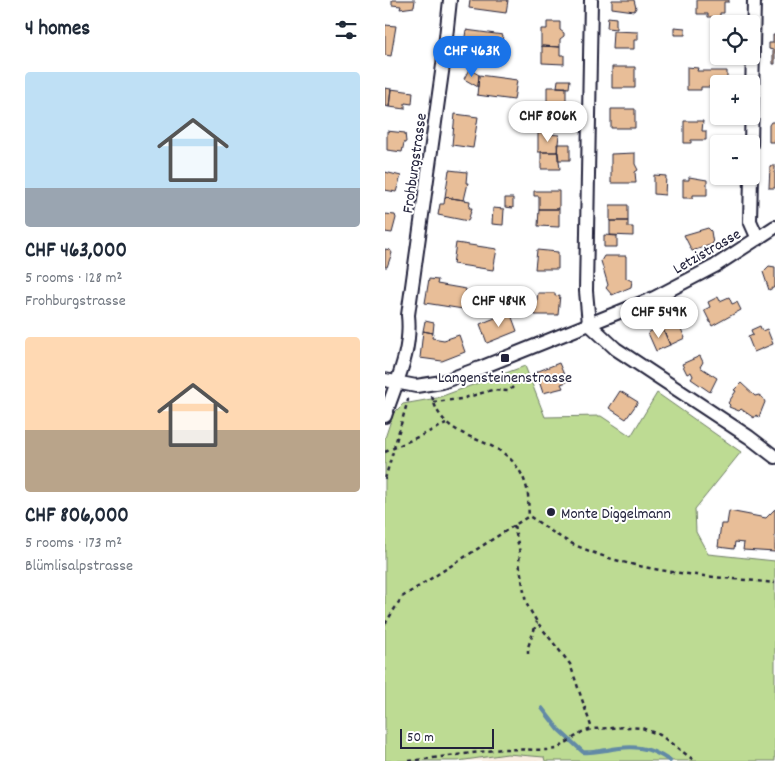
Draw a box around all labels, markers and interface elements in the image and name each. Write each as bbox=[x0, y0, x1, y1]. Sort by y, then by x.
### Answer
text: 4 homes bbox=[25, 15, 90, 45]
map controls bbox=[710, 15, 760, 185]
button: locate bbox=[710, 15, 760, 65]
icon: filters bbox=[332, 16, 360, 44]
pin: CHF 463K bbox=[420, 36, 524, 78]
text: CHF 463K bbox=[444, 40, 500, 63]
button: + bbox=[710, 75, 760, 125]
pin: CHF 806K bbox=[496, 100, 600, 143]
icon: home bbox=[148, 105, 238, 195]
text: CHF 806K bbox=[519, 105, 577, 128]
street label: Frohburgstrasse bbox=[397, 112, 434, 215]
button: − bbox=[710, 135, 760, 185]
street label: Letzistrasse bbox=[669, 223, 746, 281]
text: CHF 463,000 bbox=[25, 237, 127, 267]
text: 5 rooms · 128 m² bbox=[25, 267, 122, 290]
pin: CHF 484K bbox=[447, 286, 551, 328]
text: Frohburgstrasse bbox=[25, 290, 126, 313]
text: CHF 484K bbox=[472, 290, 526, 313]
pin: CHF 549K bbox=[607, 296, 711, 339]
text: CHF 549K bbox=[631, 301, 687, 324]
marker: Langensteinenstrasse bbox=[499, 352, 511, 364]
place label: Langensteinenstrasse bbox=[438, 367, 572, 390]
icon: home bbox=[148, 370, 238, 460]
text: CHF 806,000 bbox=[25, 502, 129, 532]
place label: Monte Diggelmann bbox=[561, 503, 671, 526]
marker: Monte Diggelmann bbox=[545, 506, 557, 518]
text: 5 rooms · 173 m² bbox=[25, 532, 122, 555]
text: Blümlisalpstrasse bbox=[25, 555, 133, 578]
scale bar bbox=[400, 726, 494, 749]
text: 50 m bbox=[407, 728, 434, 748]

